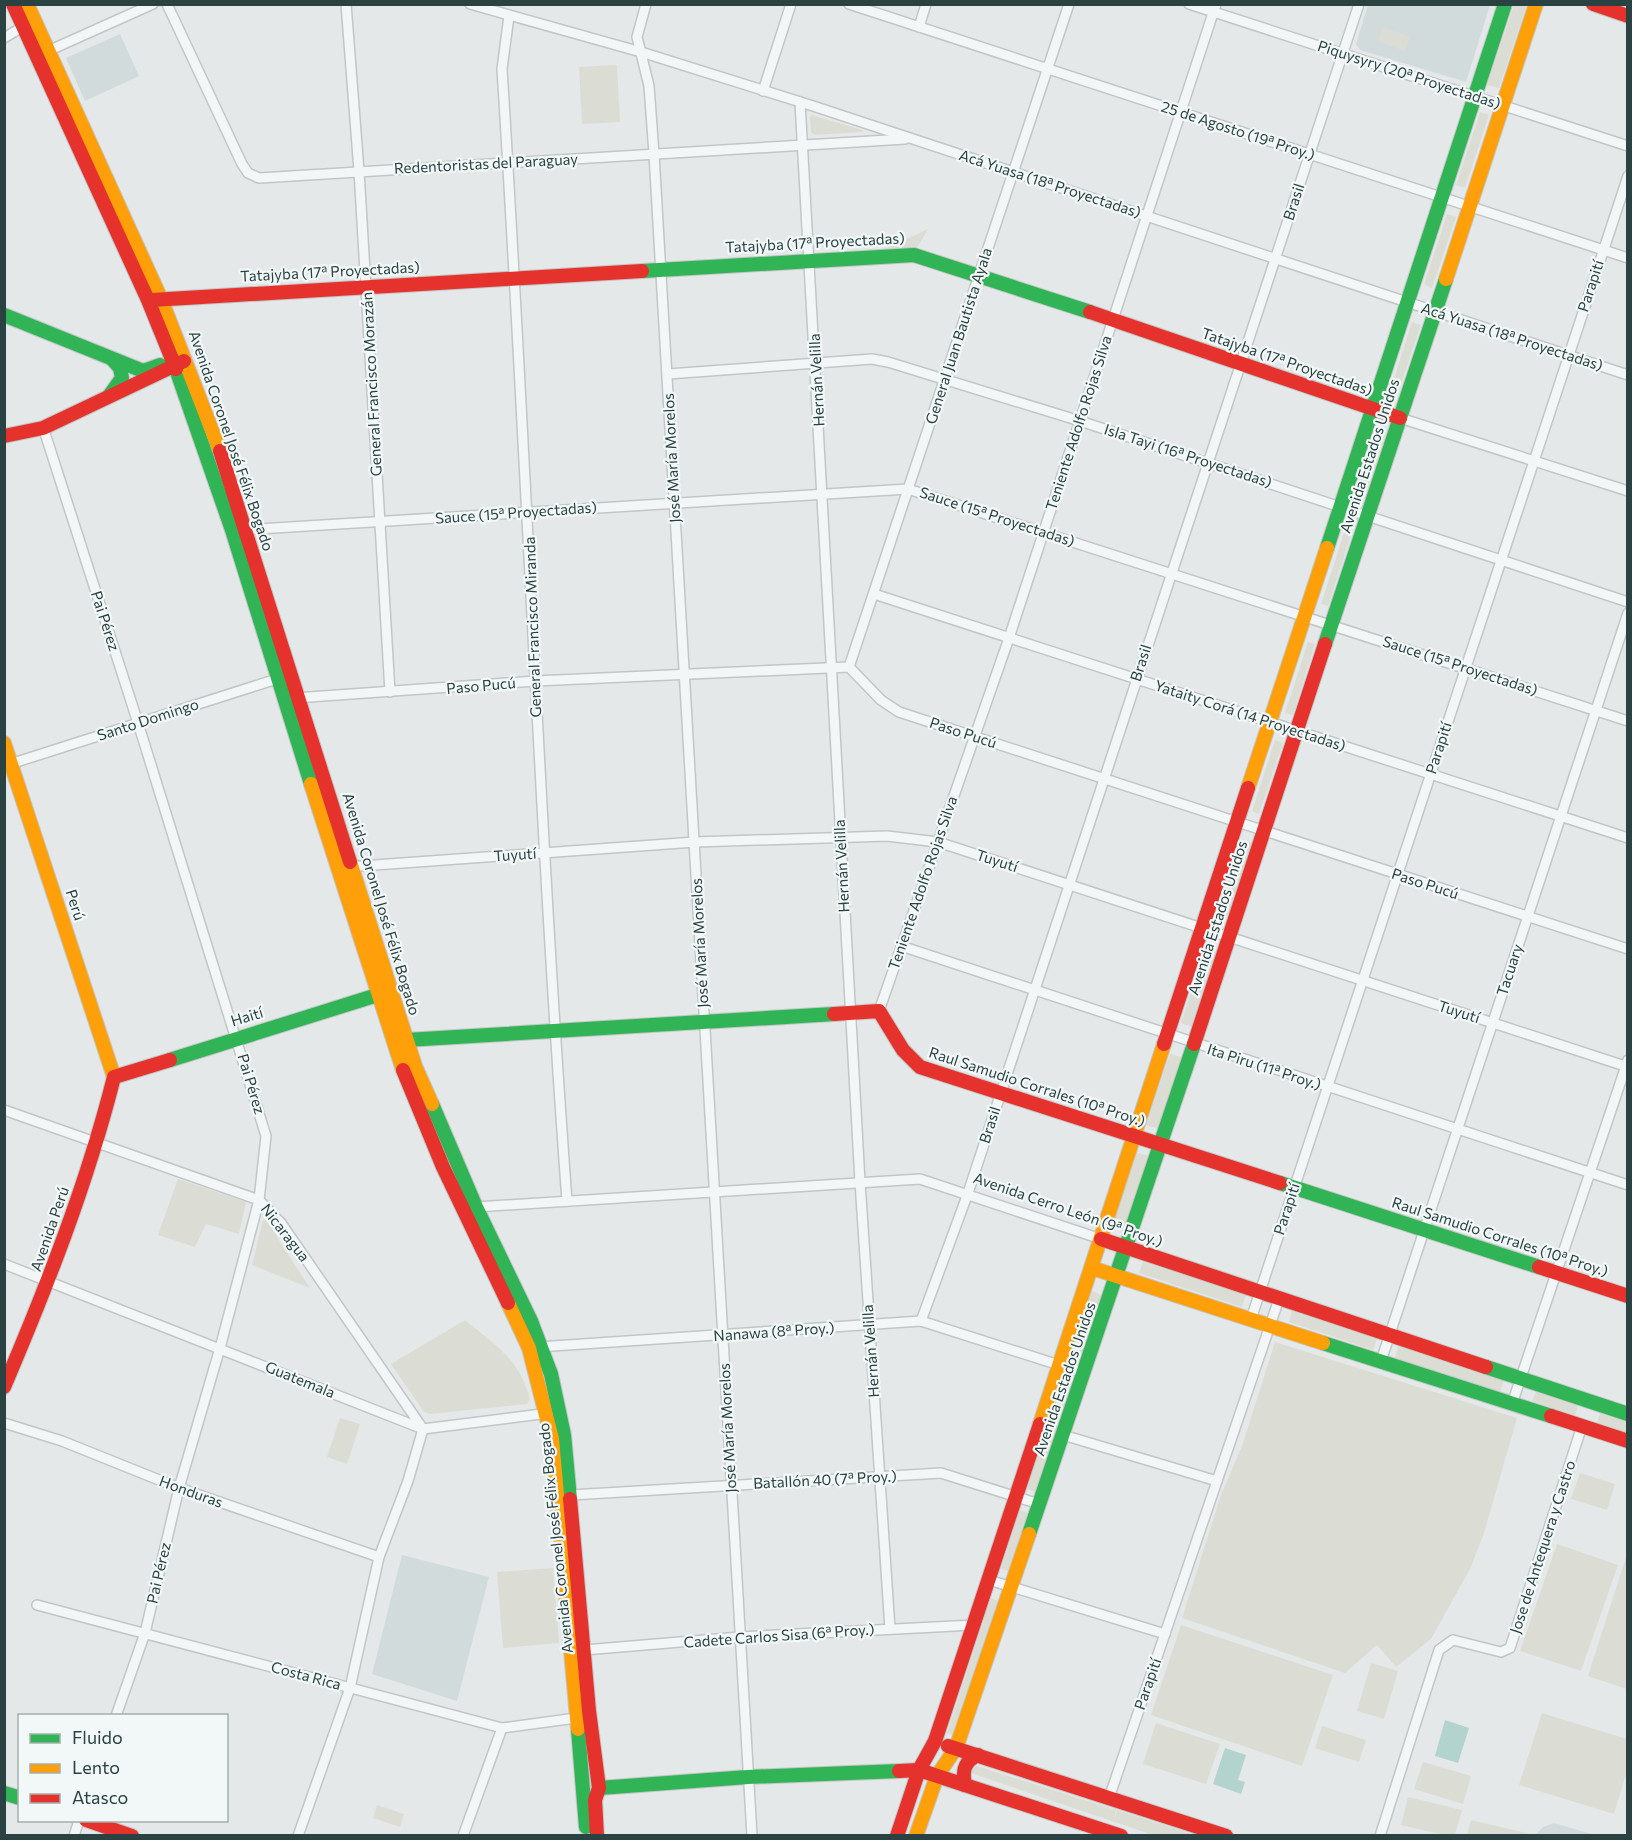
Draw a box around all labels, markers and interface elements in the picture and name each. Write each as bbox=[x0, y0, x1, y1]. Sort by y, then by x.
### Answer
street label: Piquysyry (20ª Proyectadas) bbox=[1316, 36, 1503, 112]
street label: 25 de Agosto (19ª Proy.) bbox=[1159, 97, 1317, 163]
street label: Acá Yuasa (18ª Proyectadas) bbox=[957, 145, 1143, 221]
street label: Redentoristas del Paraguay bbox=[394, 149, 579, 177]
street label: Brasil bbox=[1279, 181, 1307, 222]
street label: Tatajyba (17ª Proyectadas) bbox=[725, 228, 905, 256]
street label: General Juan Bautista Ayala bbox=[921, 245, 995, 426]
street label: Parapití bbox=[1573, 256, 1607, 314]
street label: Tatajyba (17ª Proyectadas) bbox=[240, 257, 420, 285]
street label: General Francisco Morazán bbox=[357, 291, 385, 477]
street label: Acá Yuasa (18ª Proyectadas) bbox=[1419, 298, 1605, 374]
street label: Tatajyba (17ª Proyectadas) bbox=[1199, 323, 1375, 399]
street label: Avenida Coronel José Félix Bogado bbox=[186, 328, 278, 553]
street label: Hernán Velilla bbox=[805, 333, 827, 427]
street label: Teniente Adolfo Rojas Silva bbox=[1041, 333, 1115, 512]
street label: Avenida Estados Unidos bbox=[1336, 376, 1403, 535]
street label: José María Morelos bbox=[659, 393, 683, 523]
street label: Isla Tayi (16ª Proyectadas) bbox=[1102, 419, 1274, 491]
street label: Sauce (15ª Proyectadas) bbox=[917, 482, 1077, 550]
street label: Sauce (15ª Proyectadas) bbox=[434, 497, 597, 527]
street label: General Francisco Miranda bbox=[520, 536, 544, 718]
street label: Pai Pérez bbox=[88, 588, 124, 653]
street label: Sauce (15ª Proyectadas) bbox=[1380, 631, 1540, 699]
street label: Brasil bbox=[1126, 642, 1154, 683]
street label: Paso Pucú bbox=[446, 673, 516, 697]
street label: Yataity Corá (14 Proyectadas) bbox=[1152, 676, 1348, 754]
street label: Santo Domingo bbox=[95, 694, 201, 744]
street label: Paso Pucú bbox=[927, 713, 999, 751]
street label: Parapití bbox=[1421, 718, 1455, 776]
street label: Avenida Coronel José Félix Bogado bbox=[339, 790, 424, 1017]
street label: Teniente Adolfo Rojas Silva bbox=[884, 793, 960, 972]
street label: Hernán Velilla bbox=[830, 819, 852, 913]
street label: Avenida Estados Unidos bbox=[1184, 838, 1251, 997]
street label: Tuyutí bbox=[493, 843, 538, 864]
street label: Tuyutí bbox=[974, 845, 1022, 876]
street label: Paso Pucú bbox=[1389, 864, 1461, 902]
street label: José María Morelos bbox=[687, 878, 711, 1008]
street label: Perú bbox=[63, 887, 89, 922]
street label: Tacuary bbox=[1492, 941, 1526, 998]
street label: Tuyutí bbox=[1436, 996, 1484, 1027]
street label: Haití bbox=[228, 1002, 266, 1029]
street label: Ita Piru (11ª Proy.) bbox=[1205, 1039, 1324, 1093]
street label: Raul Samudio Corrales (10ª Proy.) bbox=[927, 1043, 1148, 1130]
street label: Pai Pérez bbox=[234, 1051, 270, 1116]
street label: Brasil bbox=[975, 1104, 1003, 1145]
street label: Avenida Cerro León (9ª Proy.) bbox=[971, 1168, 1165, 1250]
street label: Parapití bbox=[1269, 1179, 1303, 1237]
street label: Avenida Perú bbox=[26, 1184, 72, 1273]
street label: Raul Samudio Corrales (10ª Proy.) bbox=[1390, 1193, 1611, 1280]
street label: Nicaragua bbox=[258, 1200, 314, 1265]
street label: Avenida Estados Unidos bbox=[1029, 1299, 1099, 1458]
street label: Hernán Velilla bbox=[858, 1304, 882, 1398]
street label: Nanawa (8ª Proy.) bbox=[713, 1318, 835, 1344]
street label: Guatemala bbox=[263, 1357, 338, 1401]
street label: José María Morelos bbox=[715, 1363, 739, 1493]
street label: Avenida Coronel José Félix Bogado bbox=[534, 1422, 576, 1654]
street label: Jose de Antequera y Castro bbox=[1506, 1458, 1579, 1636]
street label: Batallón 40 (7ª Proy.) bbox=[753, 1466, 897, 1492]
street label: Honduras bbox=[157, 1471, 226, 1511]
street label: Pai Pérez bbox=[142, 1540, 174, 1605]
street label: Cadete Carlos Sisa (6ª Proy.) bbox=[683, 1619, 875, 1651]
street label: Parapití bbox=[1130, 1654, 1165, 1712]
street label: Costa Rica bbox=[269, 1657, 343, 1693]
legend bbox=[18, 1714, 228, 1822]
text: Fluido bbox=[72, 1726, 123, 1748]
text: Lento bbox=[72, 1756, 120, 1778]
text: Atasco bbox=[72, 1786, 128, 1808]

